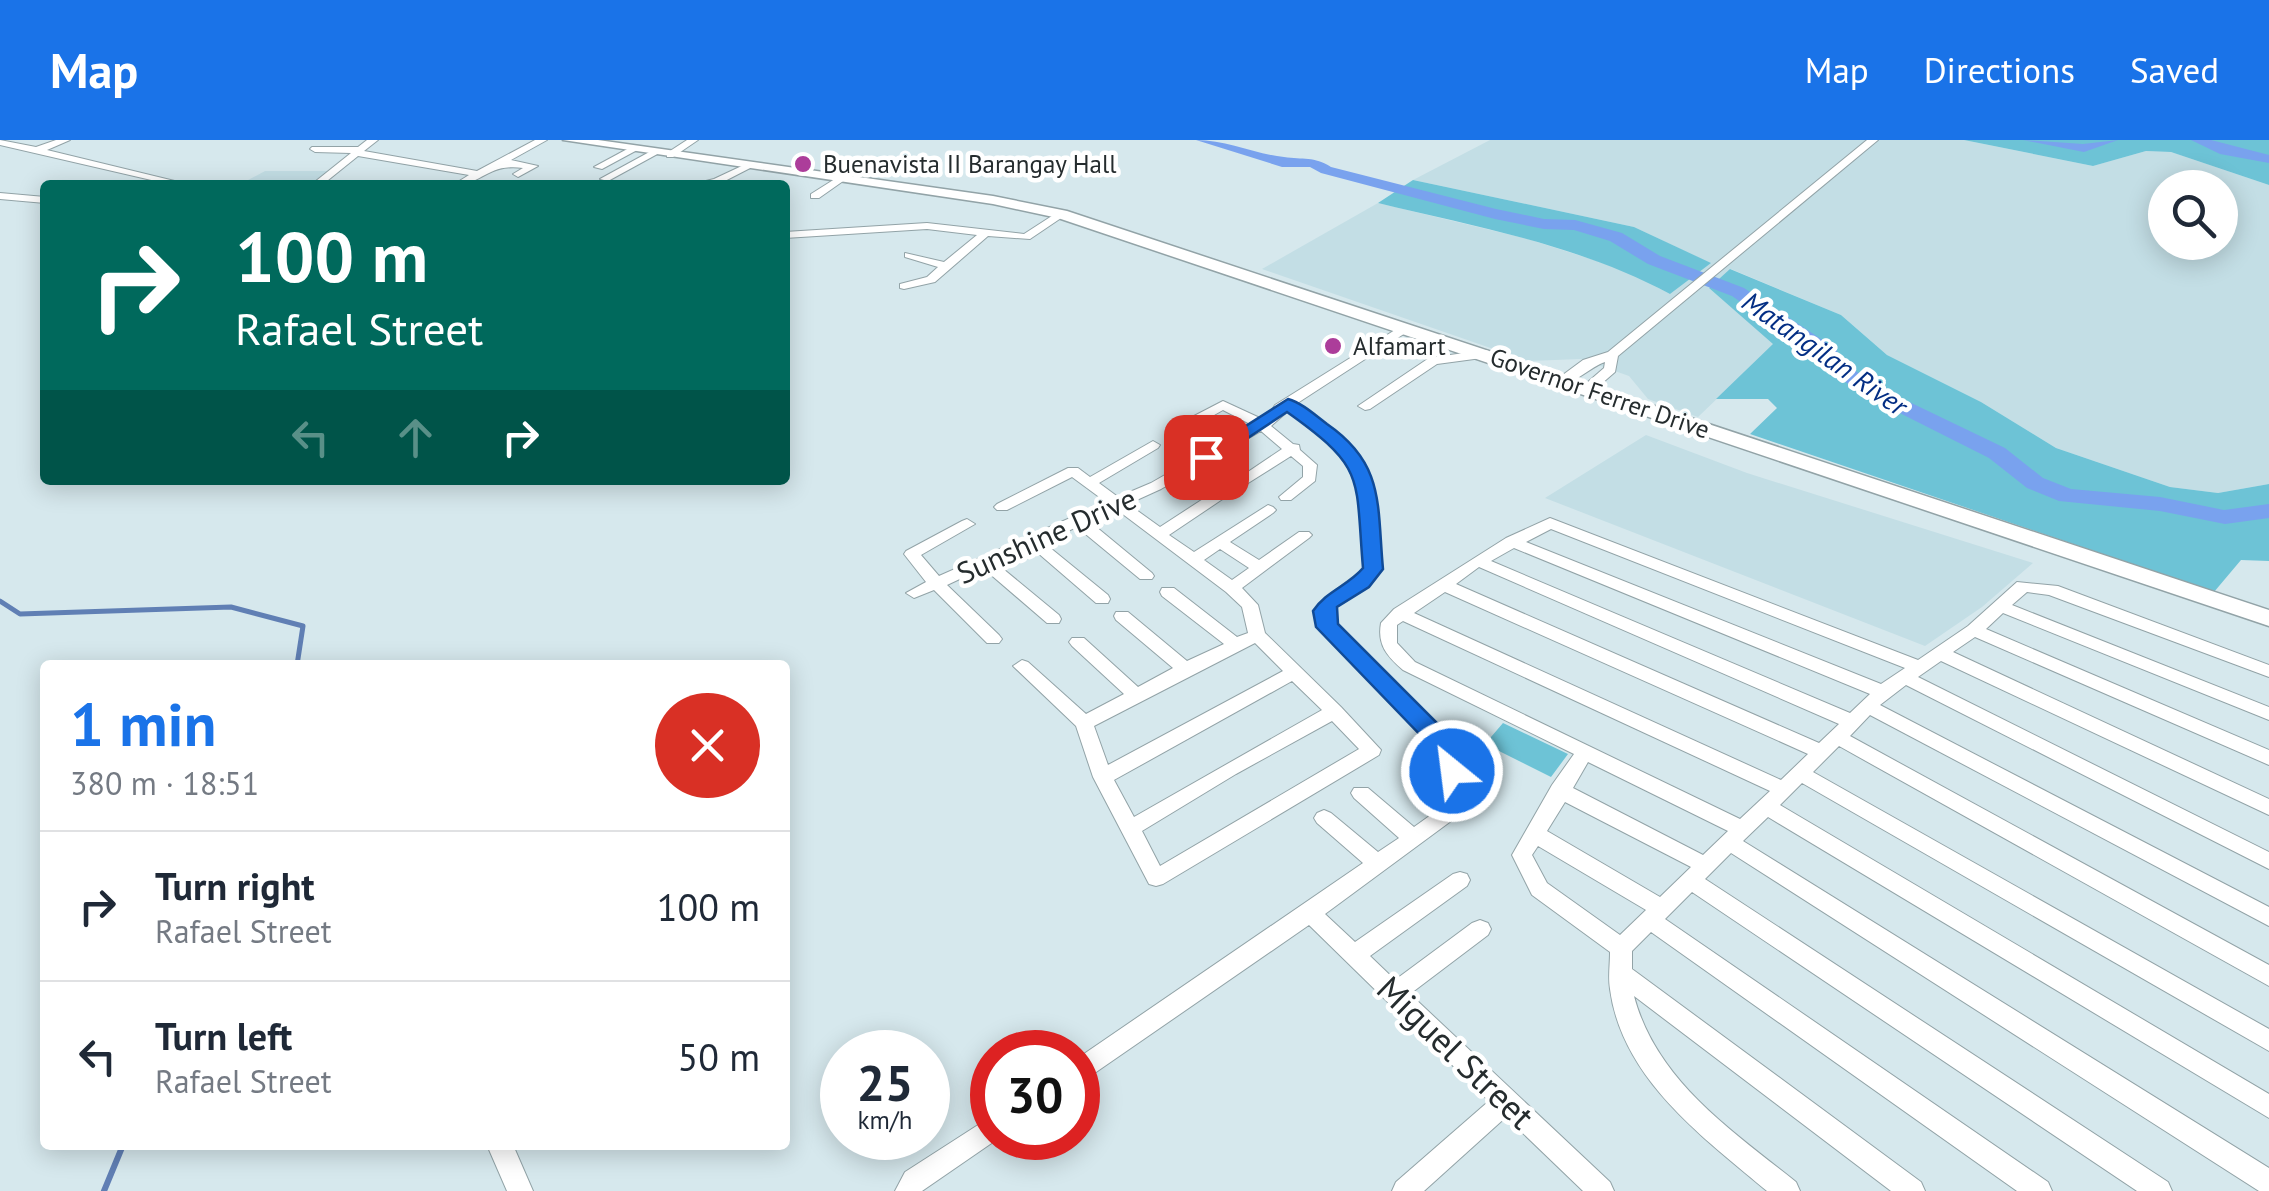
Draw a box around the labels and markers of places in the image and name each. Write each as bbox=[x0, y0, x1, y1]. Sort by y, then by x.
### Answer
place label: Buenavista II Barangay Hall bbox=[823, 148, 1117, 180]
marker: Buenavista II Barangay Hall bbox=[792, 153, 814, 175]
place label: Alfamart bbox=[1353, 330, 1446, 362]
marker: Alfamart bbox=[1322, 335, 1344, 357]
pin bbox=[1164, 415, 1249, 500]

